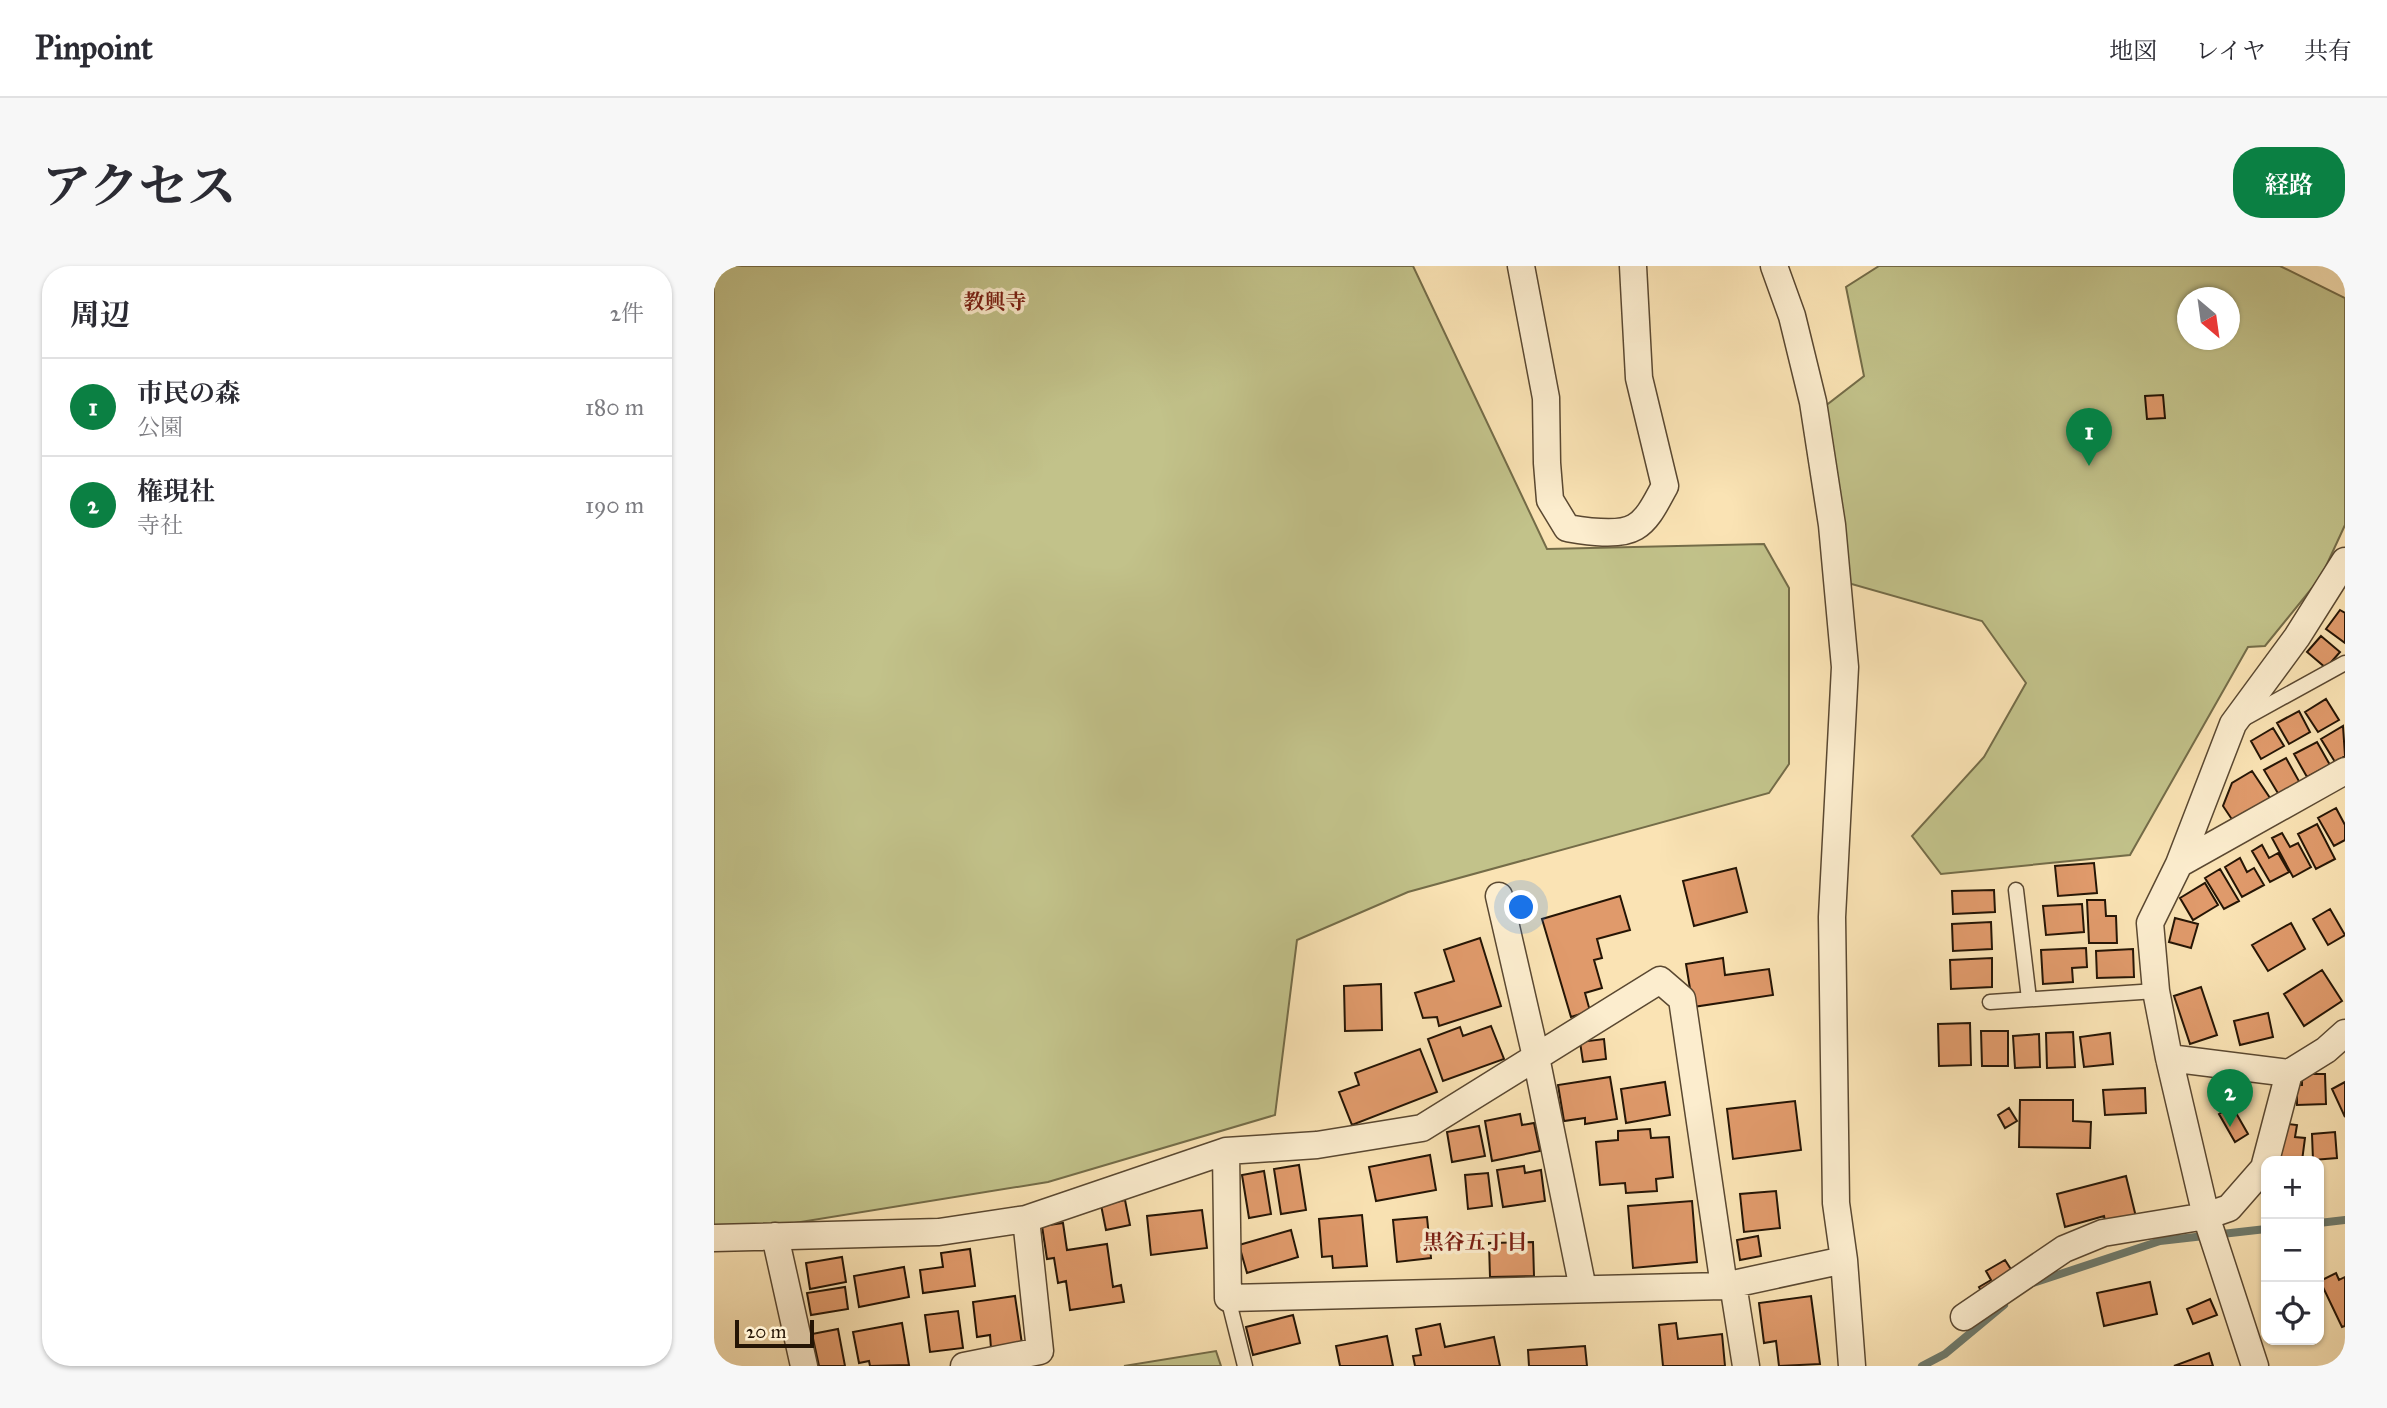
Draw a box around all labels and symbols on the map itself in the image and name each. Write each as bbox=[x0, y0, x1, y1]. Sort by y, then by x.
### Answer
north arrow bbox=[2177, 287, 2240, 350]
district label: 教興寺 bbox=[964, 289, 1027, 315]
pin: 1 bbox=[2066, 408, 2112, 466]
your location bbox=[1504, 890, 1538, 924]
pin: 2 bbox=[2207, 1069, 2253, 1127]
district label: 黒谷五丁目 bbox=[1423, 1229, 1528, 1255]
scale bar bbox=[735, 1317, 814, 1349]

